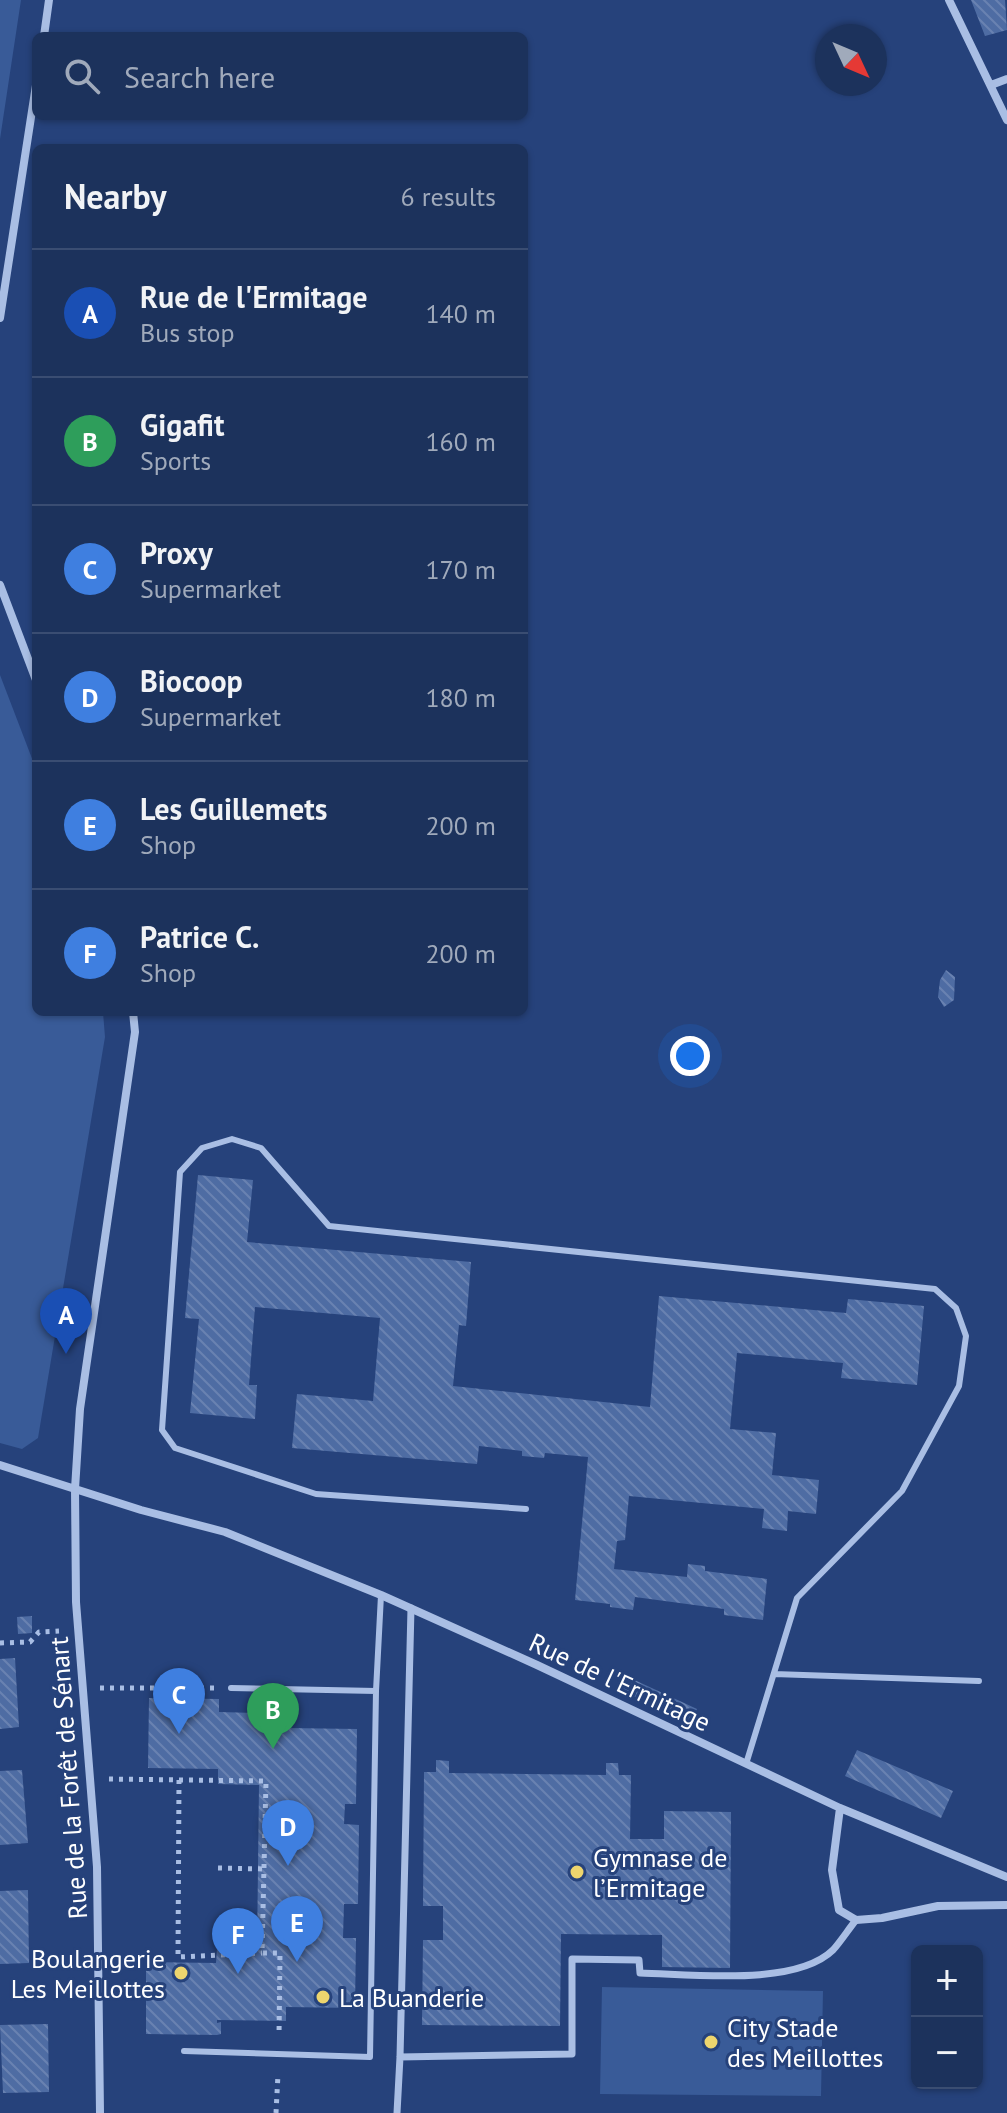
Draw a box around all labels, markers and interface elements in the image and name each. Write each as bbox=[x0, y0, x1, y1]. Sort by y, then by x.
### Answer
north arrow bbox=[815, 24, 887, 96]
search box bbox=[32, 32, 528, 120]
icon: search bbox=[60, 54, 104, 98]
text: Search here bbox=[124, 57, 275, 96]
text: Nearby bbox=[64, 174, 166, 218]
text: 6 results bbox=[401, 180, 496, 213]
text: Rue de l'Ermitage bbox=[140, 277, 368, 316]
text: A bbox=[82, 297, 98, 330]
text: 140 m bbox=[425, 297, 496, 330]
text: Bus stop bbox=[140, 316, 235, 349]
text: Gigafit bbox=[140, 405, 224, 444]
text: B bbox=[82, 425, 98, 458]
text: 160 m bbox=[425, 425, 496, 458]
text: Sports bbox=[140, 444, 211, 477]
text: Proxy bbox=[140, 533, 213, 572]
text: C bbox=[83, 553, 97, 586]
text: 170 m bbox=[425, 553, 496, 586]
text: Supermarket bbox=[140, 572, 281, 605]
text: Biocoop bbox=[140, 661, 243, 700]
text: D bbox=[82, 681, 98, 714]
text: 180 m bbox=[425, 681, 496, 714]
text: Supermarket bbox=[140, 700, 281, 733]
text: Les Guillemets bbox=[140, 789, 327, 828]
text: E bbox=[83, 809, 97, 842]
text: 200 m bbox=[425, 809, 496, 842]
text: Shop bbox=[140, 828, 196, 861]
text: Patrice C. bbox=[140, 917, 259, 956]
text: F bbox=[83, 937, 97, 970]
text: 200 m bbox=[425, 937, 496, 970]
text: Shop bbox=[140, 956, 196, 989]
your location bbox=[670, 1036, 710, 1076]
pin: A bbox=[40, 1288, 92, 1354]
street label: Rue de l'Ermitage bbox=[524, 1626, 716, 1738]
street label: Rue de la Forêt de Sénart bbox=[42, 1636, 94, 1920]
pin: C bbox=[153, 1668, 205, 1734]
pin: B bbox=[247, 1683, 299, 1749]
pin: D bbox=[262, 1800, 314, 1866]
place label: Gymnase de l’Ermitage bbox=[593, 1841, 728, 1904]
marker: Gymnase de l’Ermitage bbox=[568, 1863, 586, 1881]
pin: E bbox=[271, 1896, 323, 1962]
pin: F bbox=[212, 1908, 264, 1974]
place label: Boulangerie Les Meillottes bbox=[11, 1942, 165, 2005]
map controls bbox=[911, 1945, 983, 2089]
button: + bbox=[911, 1945, 983, 2017]
marker: Boulangerie Les Meillottes bbox=[172, 1964, 190, 1982]
place label: La Buanderie bbox=[339, 1981, 484, 2014]
marker: La Buanderie bbox=[314, 1988, 332, 2006]
place label: City Stade des Meillottes bbox=[727, 2011, 883, 2074]
button: − bbox=[911, 2017, 983, 2089]
marker: City Stade des Meillottes bbox=[702, 2033, 720, 2051]

